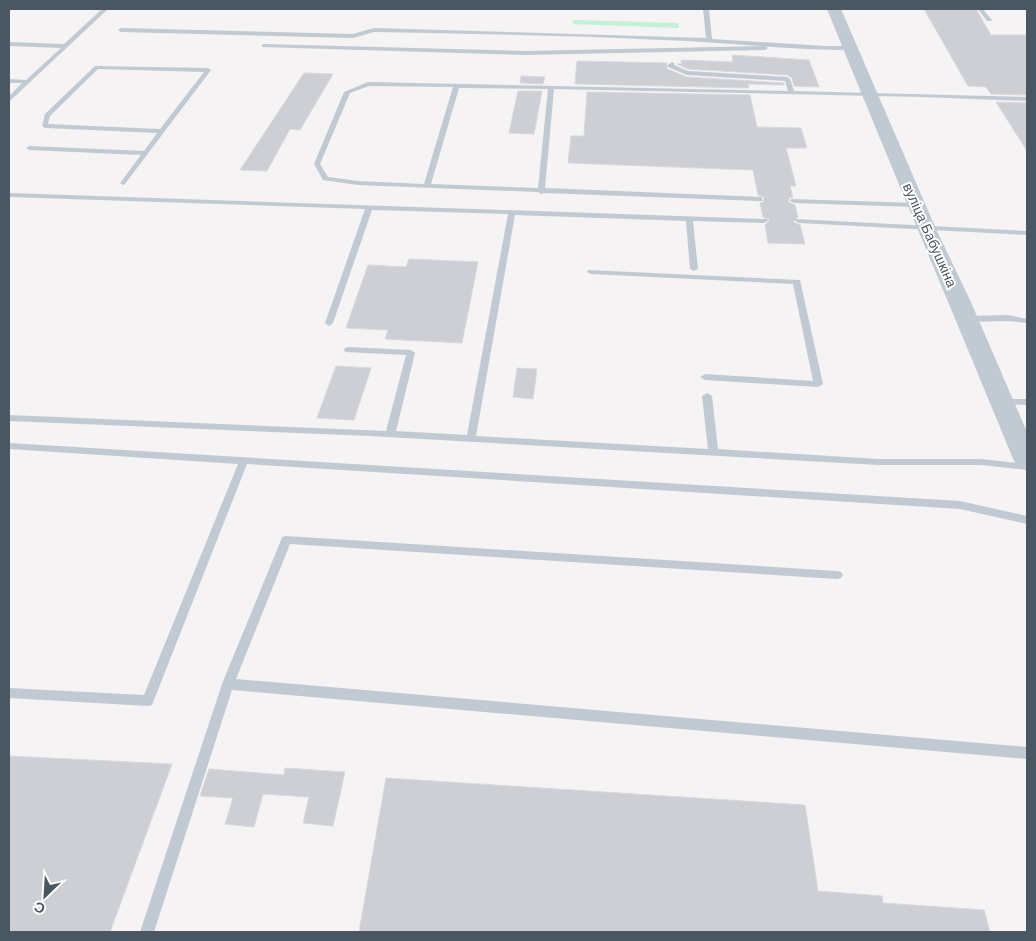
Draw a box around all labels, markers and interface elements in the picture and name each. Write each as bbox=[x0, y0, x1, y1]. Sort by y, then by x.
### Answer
street label: вуліца Бабушкіна bbox=[899, 180, 961, 290]
north arrow bbox=[20, 871, 70, 921]
text: С bbox=[31, 897, 48, 918]

